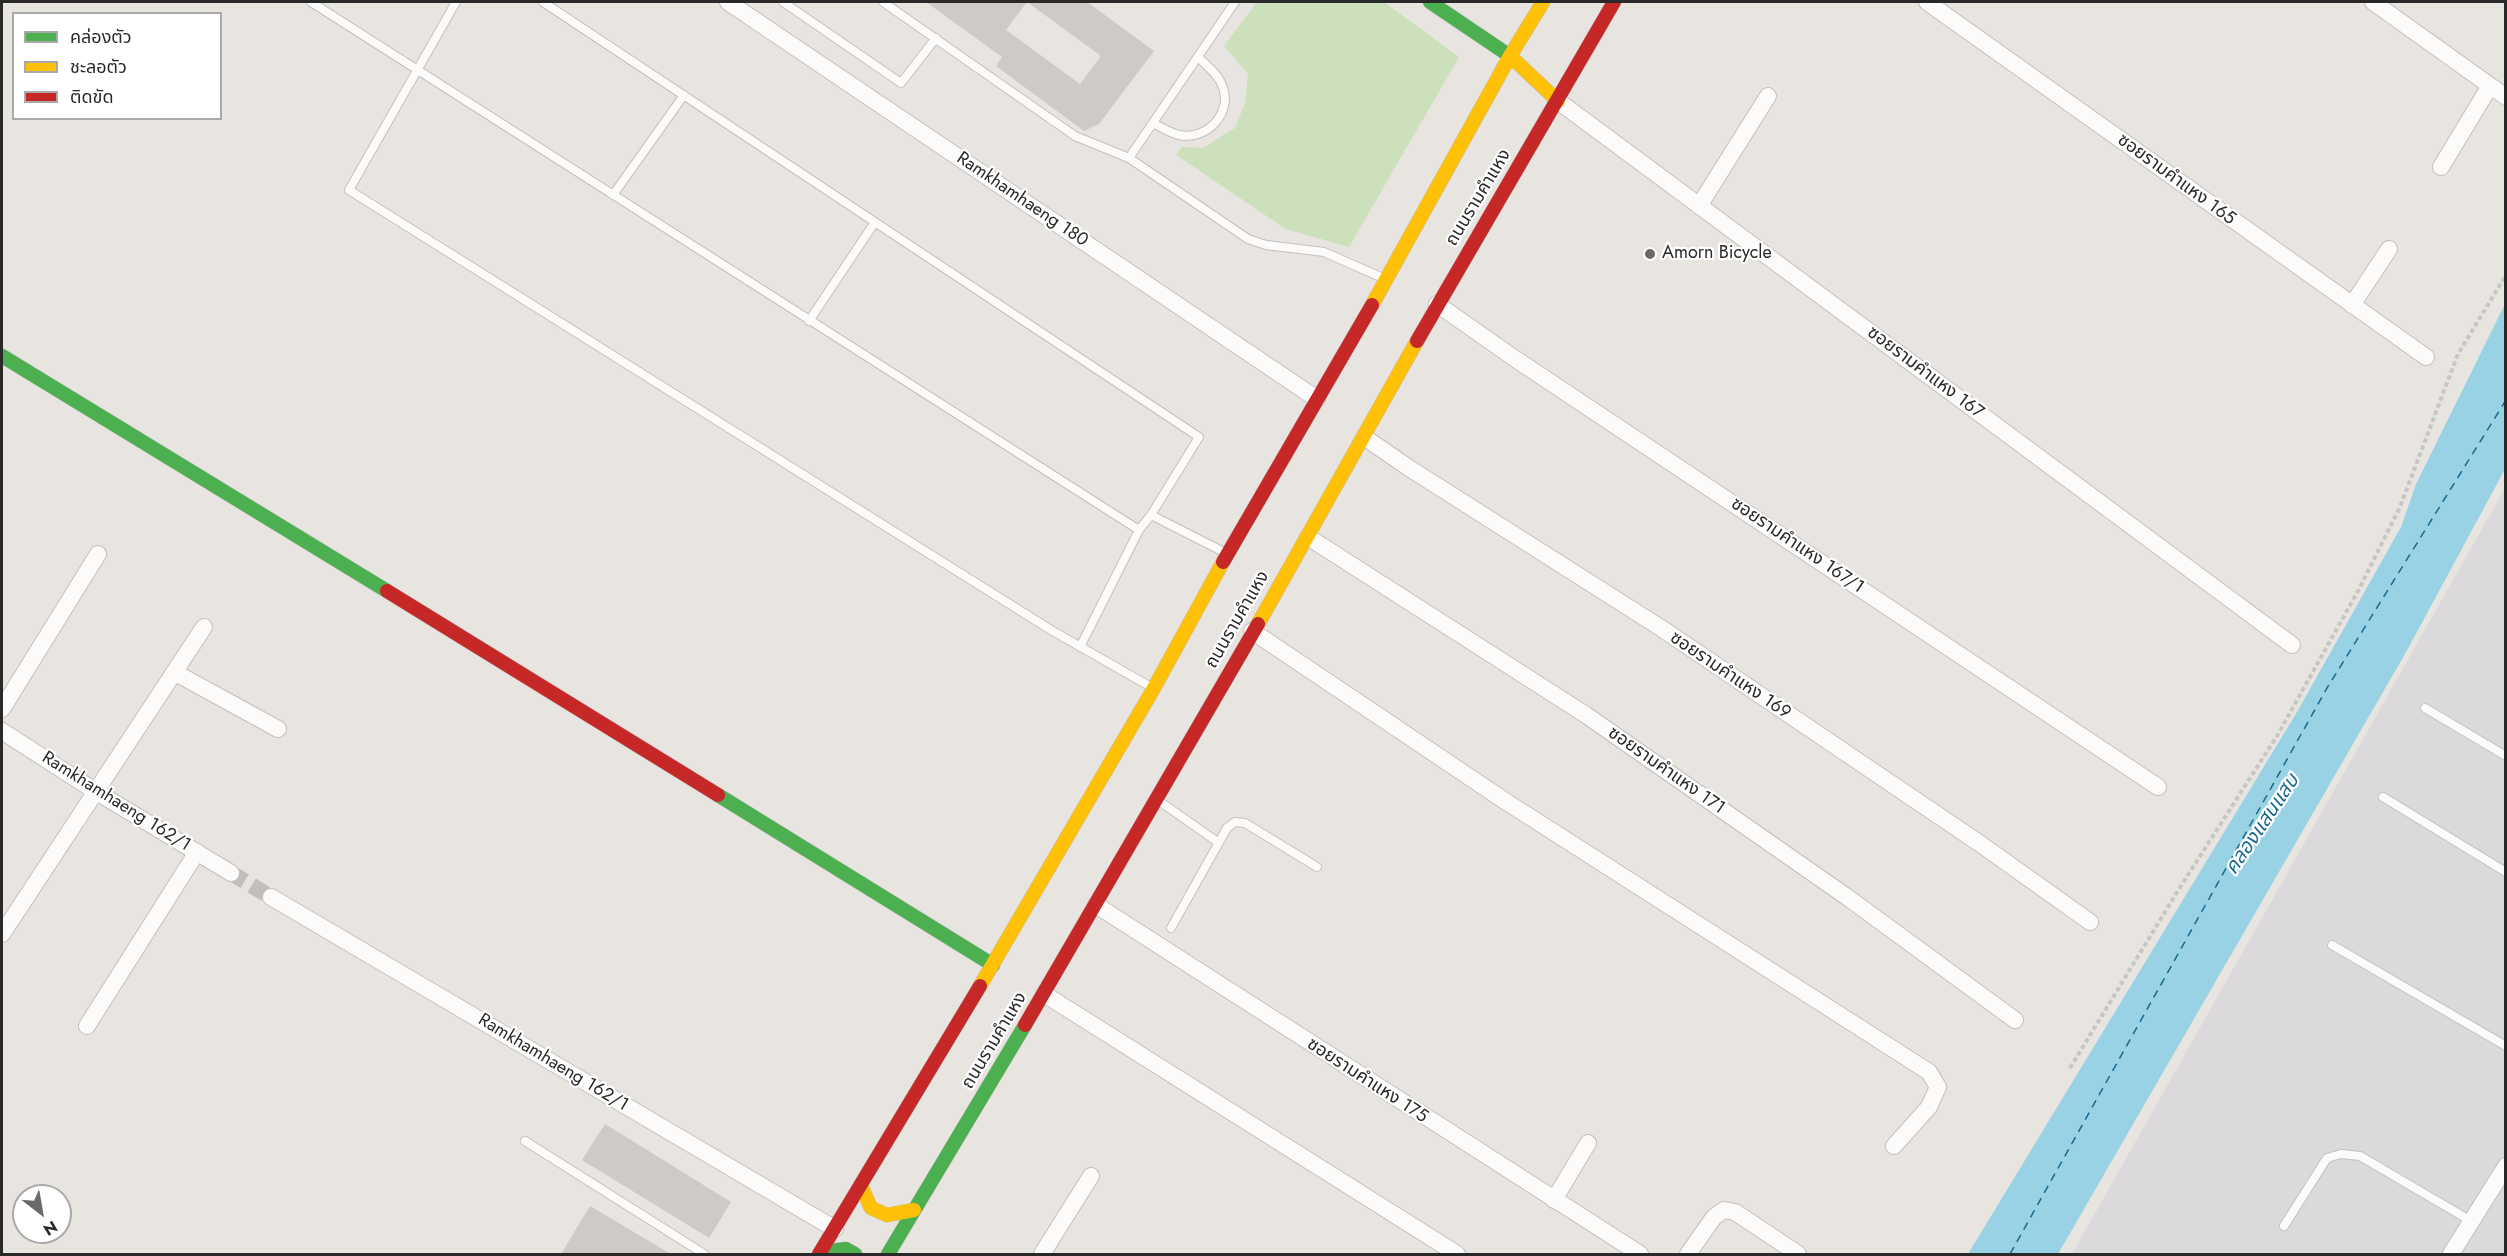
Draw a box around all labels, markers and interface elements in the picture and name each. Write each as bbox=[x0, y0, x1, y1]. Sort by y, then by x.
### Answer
legend bbox=[12, 12, 222, 120]
text: คล่องตัว bbox=[70, 24, 132, 50]
text: ชะลอตัว bbox=[70, 54, 127, 80]
text: ติดขัด bbox=[70, 84, 113, 110]
street label: ซอยรามคำแหง 165 bbox=[2113, 130, 2239, 230]
street label: ถนนรามคำแหง bbox=[1442, 146, 1516, 250]
street label: Ramkhamhaeng 180 bbox=[952, 148, 1092, 252]
place label: Amorn Bicycle bbox=[1662, 243, 1772, 265]
marker: Amorn Bicycle bbox=[1643, 247, 1657, 261]
street label: ซอยรามคำแหง 167 bbox=[1862, 322, 1988, 424]
street label: ซอยรามคำแหง 167/1 bbox=[1726, 493, 1868, 599]
street label: ถนนรามคำแหง bbox=[1201, 567, 1275, 673]
street label: ซอยรามคำแหง 169 bbox=[1665, 628, 1795, 724]
street label: ซอยรามคำแหง 171 bbox=[1603, 723, 1729, 819]
street label: Ramkhamhaeng 162/1 bbox=[38, 747, 194, 857]
water label: คลองแสนแสบ bbox=[2221, 770, 2305, 880]
street label: ถนนรามคำแหง bbox=[958, 989, 1032, 1093]
street label: Ramkhamhaeng 162/1 bbox=[474, 1010, 632, 1116]
street label: ซอยรามคำแหง 175 bbox=[1302, 1034, 1432, 1128]
north arrow bbox=[12, 1184, 72, 1244]
text: N bbox=[39, 1215, 62, 1241]

